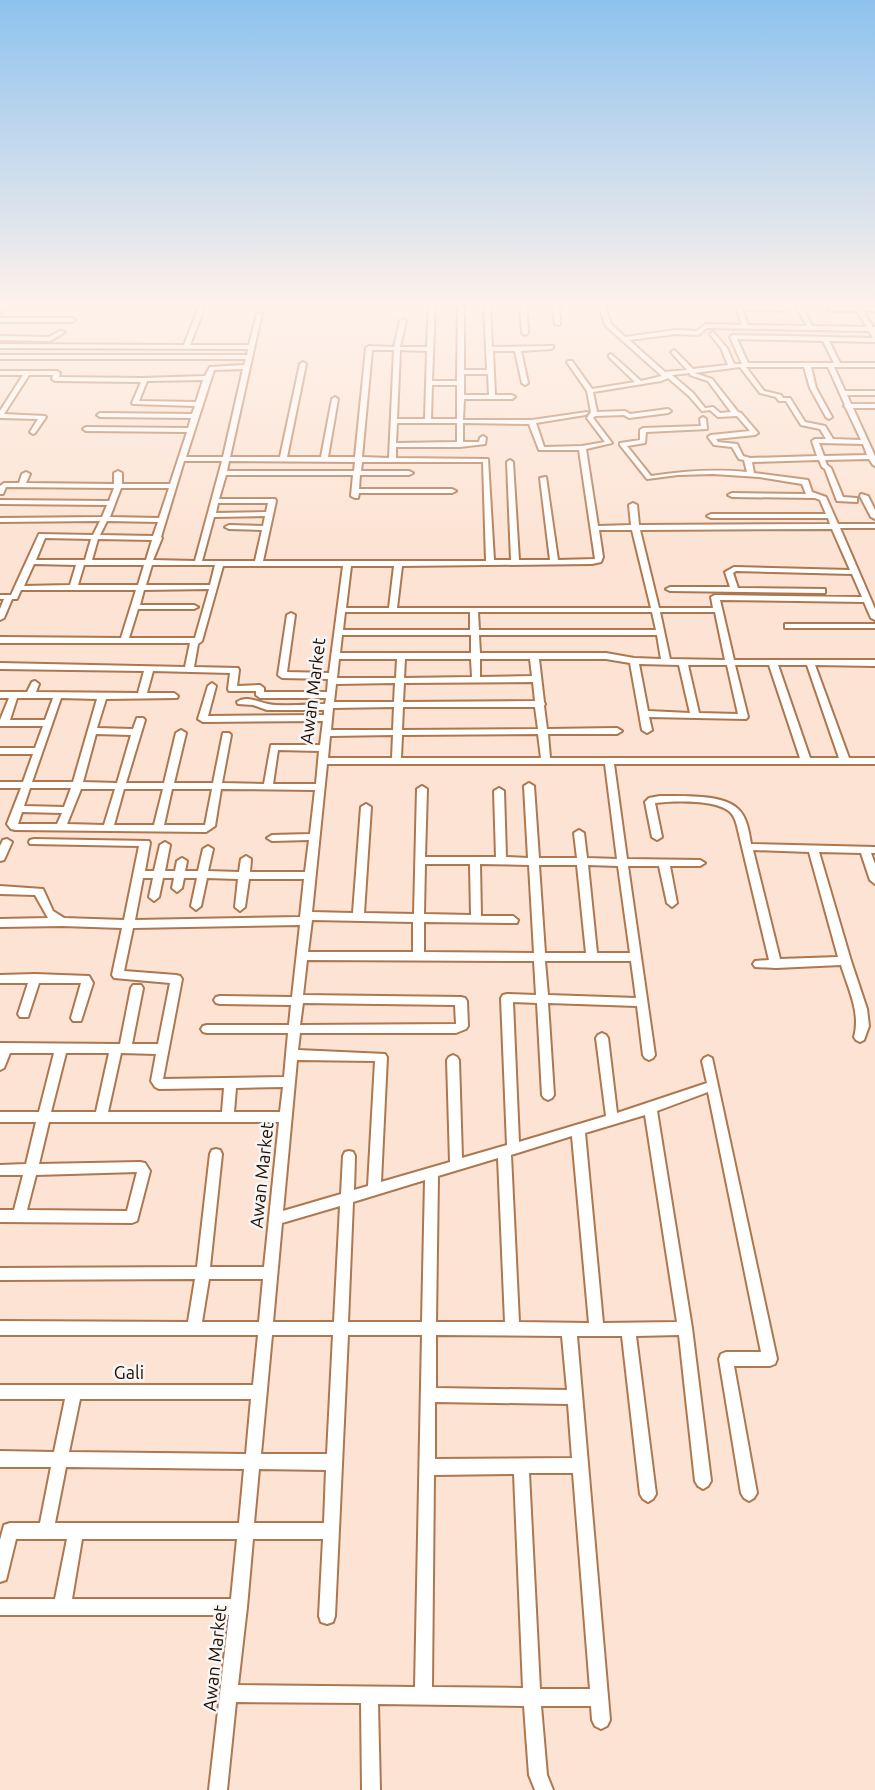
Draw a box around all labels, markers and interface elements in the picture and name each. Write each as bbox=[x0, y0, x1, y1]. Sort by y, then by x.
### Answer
street label: Awan Market bbox=[296, 637, 328, 745]
street label: Awan Market bbox=[245, 1121, 277, 1229]
street label: Gali bbox=[114, 1362, 144, 1382]
street label: Awan Market bbox=[198, 1604, 230, 1712]

